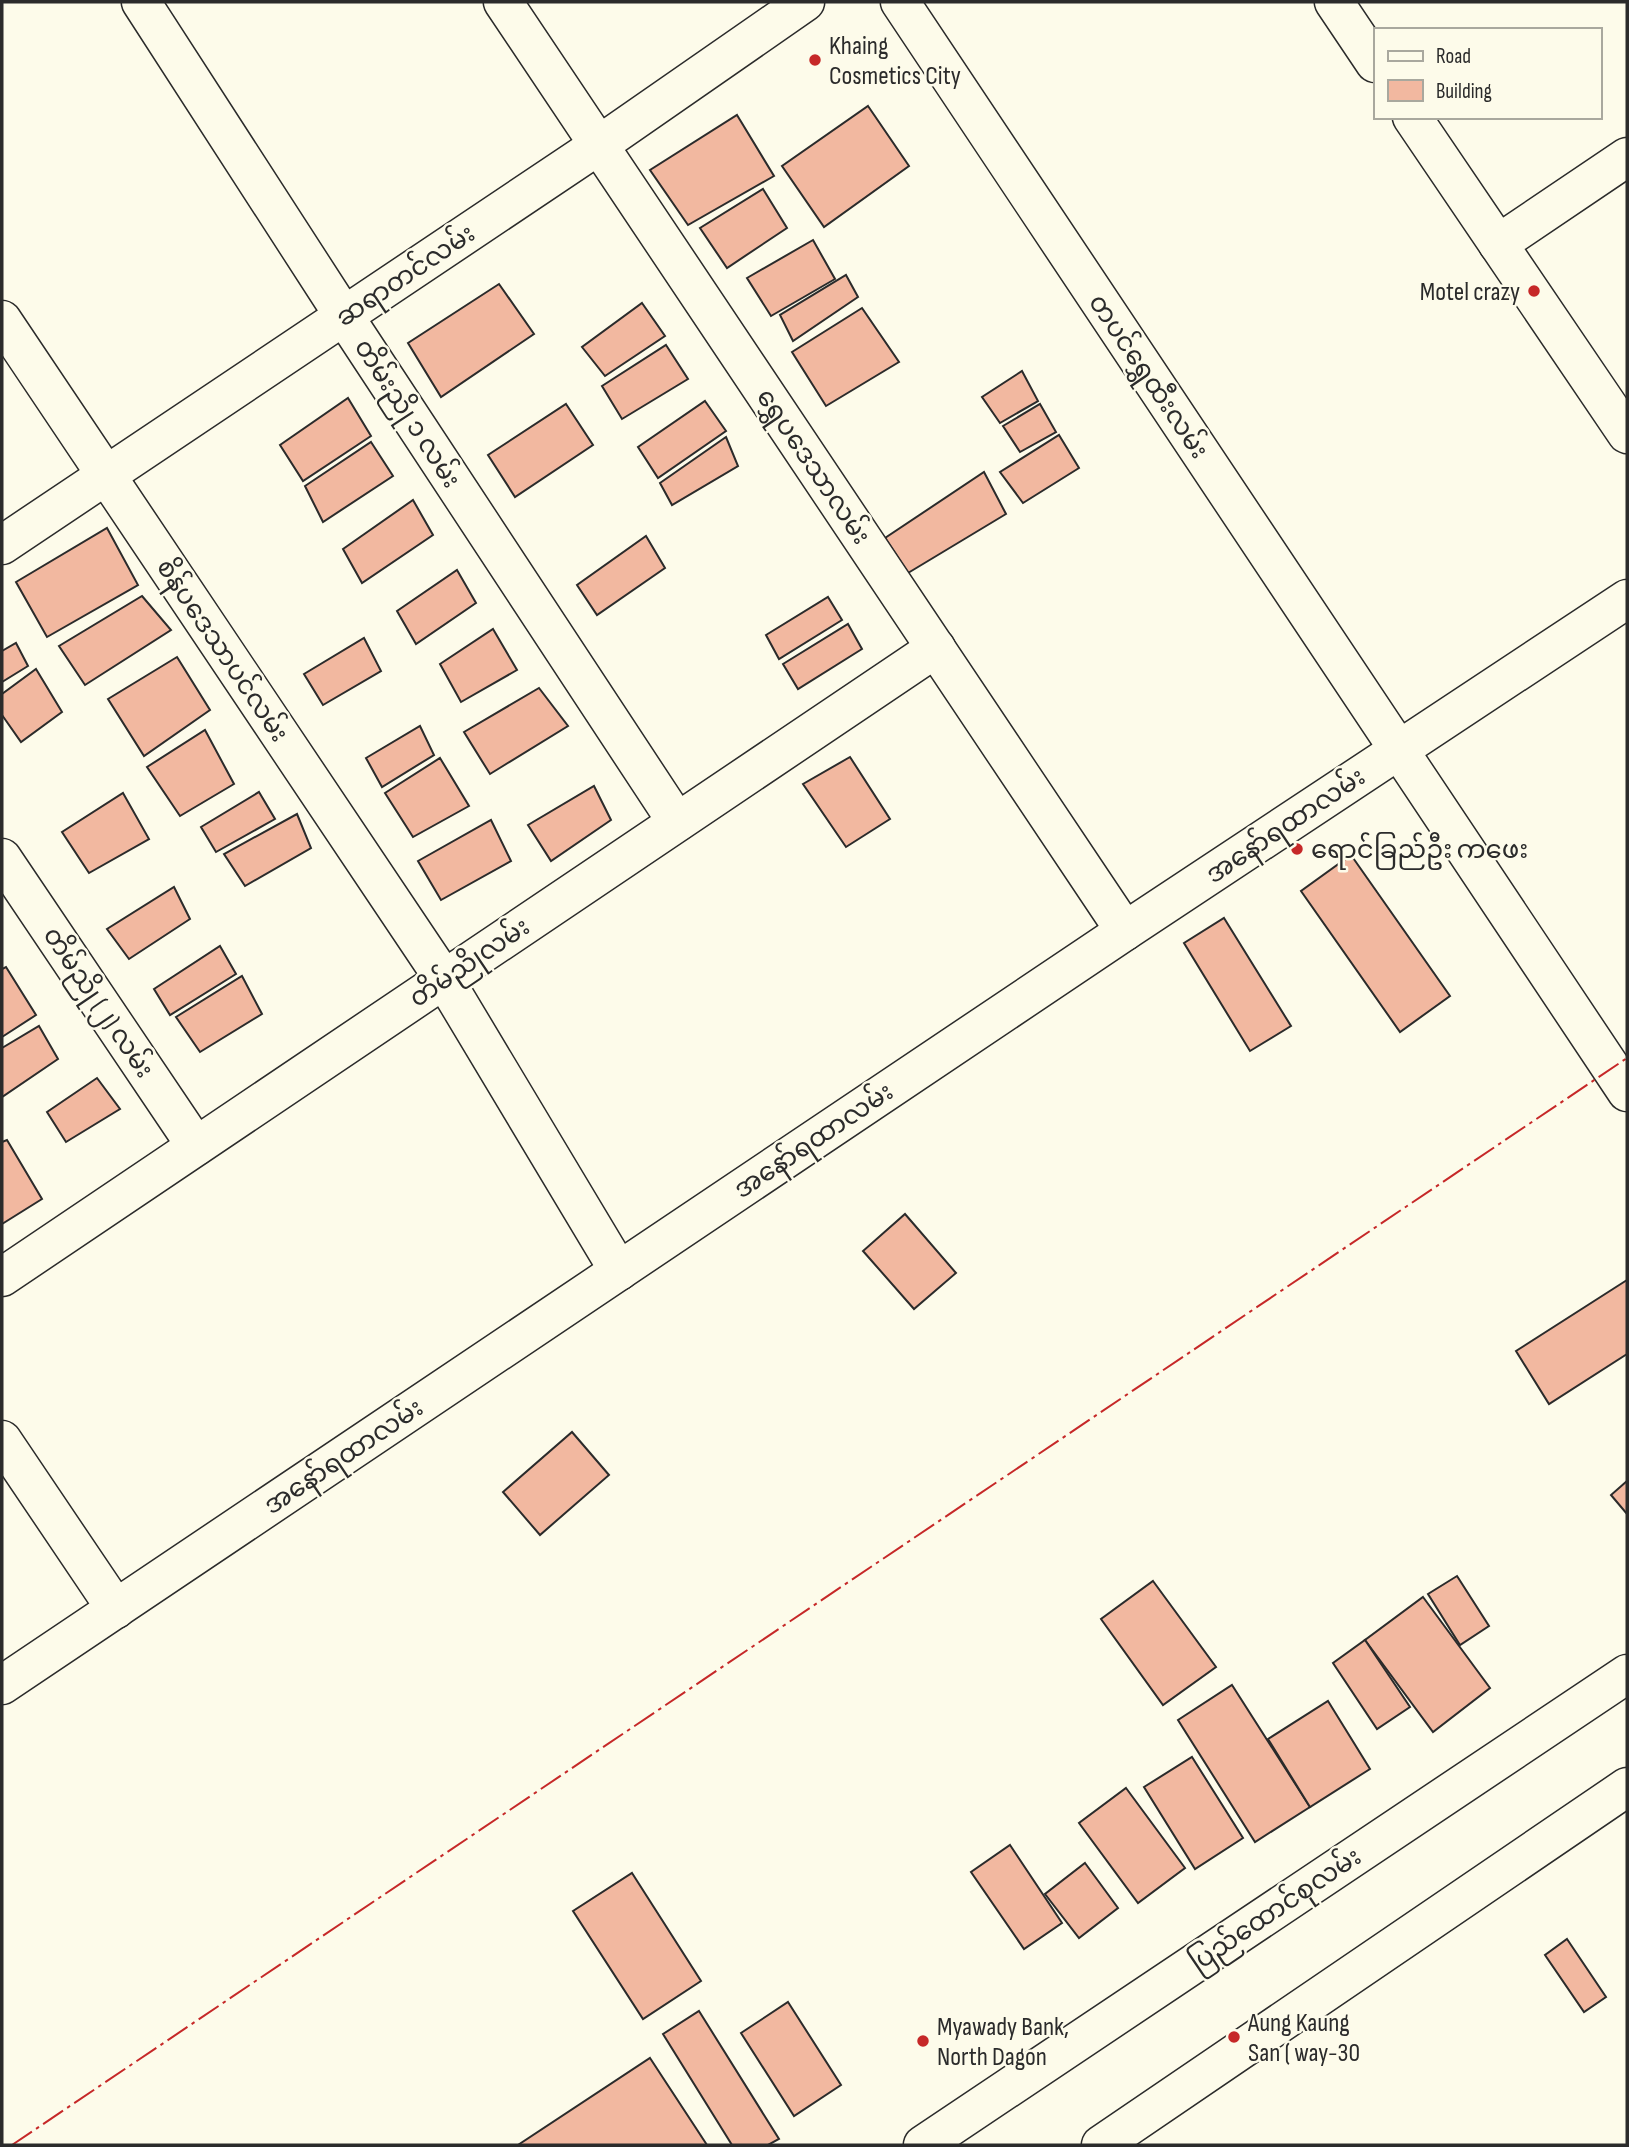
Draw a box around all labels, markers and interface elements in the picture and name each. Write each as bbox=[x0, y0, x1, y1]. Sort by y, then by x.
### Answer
legend bbox=[1374, 28, 1601, 119]
place label: Khaing Cosmetics City bbox=[829, 31, 961, 92]
text: Road bbox=[1436, 44, 1471, 69]
marker: Khaing Cosmetics City bbox=[807, 52, 823, 68]
text: Building bbox=[1436, 79, 1492, 104]
street label: ဆရာတင်လမ်း bbox=[329, 216, 483, 337]
place label: Motel crazy bbox=[1420, 277, 1520, 308]
marker: Motel crazy bbox=[1526, 283, 1542, 299]
street label: တပင်ရွှေထီးလမ်း bbox=[1078, 287, 1217, 467]
street label: တိမ်းညို ၁ လမ်း bbox=[344, 332, 469, 496]
street label: ရွှေပဒေသာလမ်း bbox=[746, 381, 879, 553]
street label: စိန်ပဒေသာပင်လမ်း bbox=[146, 552, 297, 750]
street label: အနော်ရထာလမ်း bbox=[1199, 759, 1374, 894]
place label: ရောင်ခြည်ဦး ကဖေး bbox=[1311, 832, 1528, 870]
marker: ရောင်ခြည်ဦး ကဖေး bbox=[1289, 841, 1305, 857]
street label: တိမ်ညိုလမ်း bbox=[402, 909, 538, 1018]
street label: တိမ်ညို (၂) လမ်း bbox=[33, 920, 162, 1086]
street label: အနော်ရထာလမ်း bbox=[727, 1074, 902, 1209]
street label: အနော်ရထာလမ်း bbox=[257, 1390, 432, 1525]
street label: ပြည်ထောင်စုလမ်း bbox=[1183, 1839, 1370, 1982]
place label: Aung Kaung San ( way-30 bbox=[1247, 2008, 1360, 2069]
place label: Myawady Bank, North Dagon bbox=[937, 2012, 1069, 2073]
marker: Aung Kaung San ( way-30 bbox=[1226, 2029, 1242, 2045]
marker: Myawady Bank, North Dagon bbox=[915, 2033, 931, 2049]

